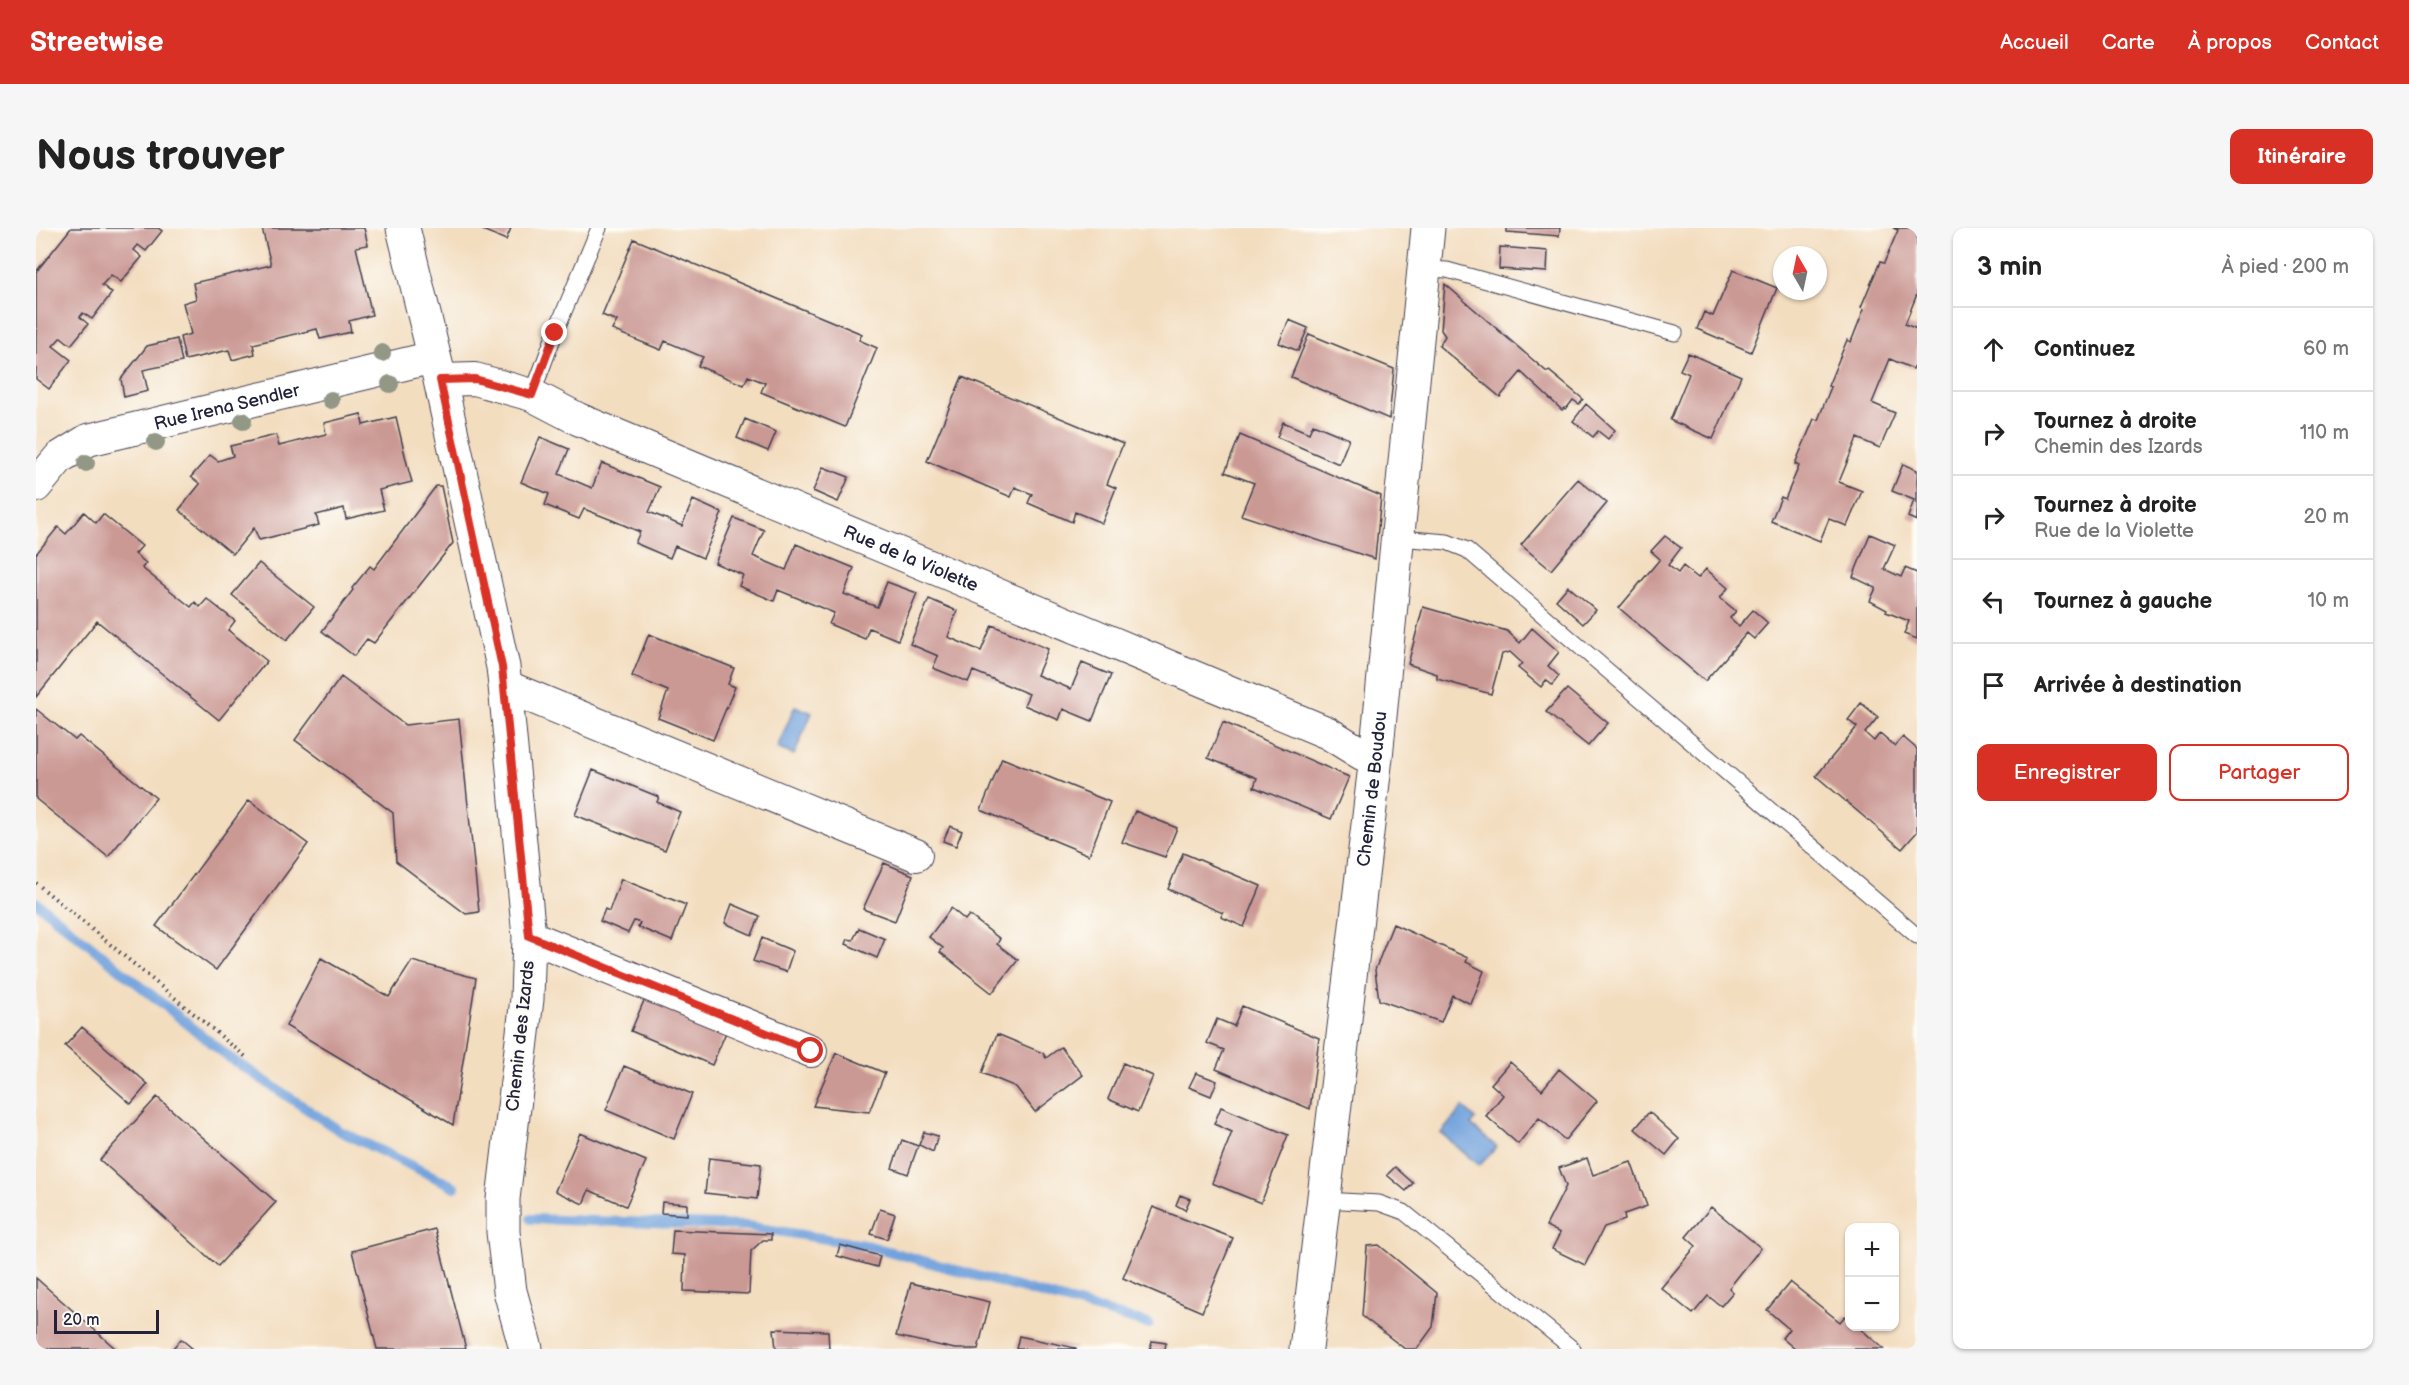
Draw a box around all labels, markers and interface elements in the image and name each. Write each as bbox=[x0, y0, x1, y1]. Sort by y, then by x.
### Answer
text: Streetwise bbox=[30, 26, 163, 59]
text: Accueil bbox=[2000, 30, 2069, 55]
text: Carte bbox=[2102, 30, 2155, 55]
text: À propos bbox=[2188, 30, 2272, 55]
text: Contact bbox=[2305, 30, 2379, 55]
button: Itinéraire bbox=[2230, 129, 2373, 184]
text: Nous trouver bbox=[36, 131, 284, 182]
north arrow bbox=[1773, 246, 1827, 300]
text: 3 min bbox=[1977, 252, 2042, 283]
text: À pied · 200 m bbox=[2221, 255, 2349, 279]
route end bbox=[541, 319, 567, 345]
icon: ahead bbox=[1977, 333, 2010, 366]
text: Continuez bbox=[2034, 336, 2135, 363]
text: 60 m bbox=[2303, 337, 2349, 361]
street label: Rue Irena Sendler bbox=[152, 380, 302, 435]
text: Tournez à droite bbox=[2034, 408, 2197, 435]
icon: right bbox=[1977, 417, 2010, 450]
text: 110 m bbox=[2300, 421, 2349, 445]
text: Chemin des Izards bbox=[2034, 435, 2203, 459]
text: Tournez à droite bbox=[2034, 492, 2197, 519]
icon: right bbox=[1977, 501, 2010, 534]
text: 20 m bbox=[2304, 505, 2349, 529]
text: Rue de la Violette bbox=[2034, 519, 2194, 543]
street label: Rue de la Violette bbox=[840, 521, 982, 596]
icon: left bbox=[1977, 585, 2010, 618]
text: Tournez à gauche bbox=[2034, 588, 2212, 615]
text: 10 m bbox=[2308, 589, 2349, 613]
icon: arrive bbox=[1977, 669, 2010, 702]
text: Arrivée à destination bbox=[2034, 672, 2242, 699]
street label: Chemin de Boudou bbox=[1353, 710, 1391, 868]
button: Enregistrer bbox=[1977, 744, 2157, 801]
button: Partager bbox=[2169, 744, 2349, 801]
street label: Chemin des Izards bbox=[502, 959, 539, 1113]
route start bbox=[797, 1037, 823, 1063]
map controls bbox=[1845, 1223, 1899, 1331]
button: + bbox=[1845, 1223, 1899, 1277]
button: − bbox=[1845, 1277, 1899, 1331]
scale bar bbox=[54, 1307, 159, 1334]
text: 20 m bbox=[63, 1311, 99, 1330]

